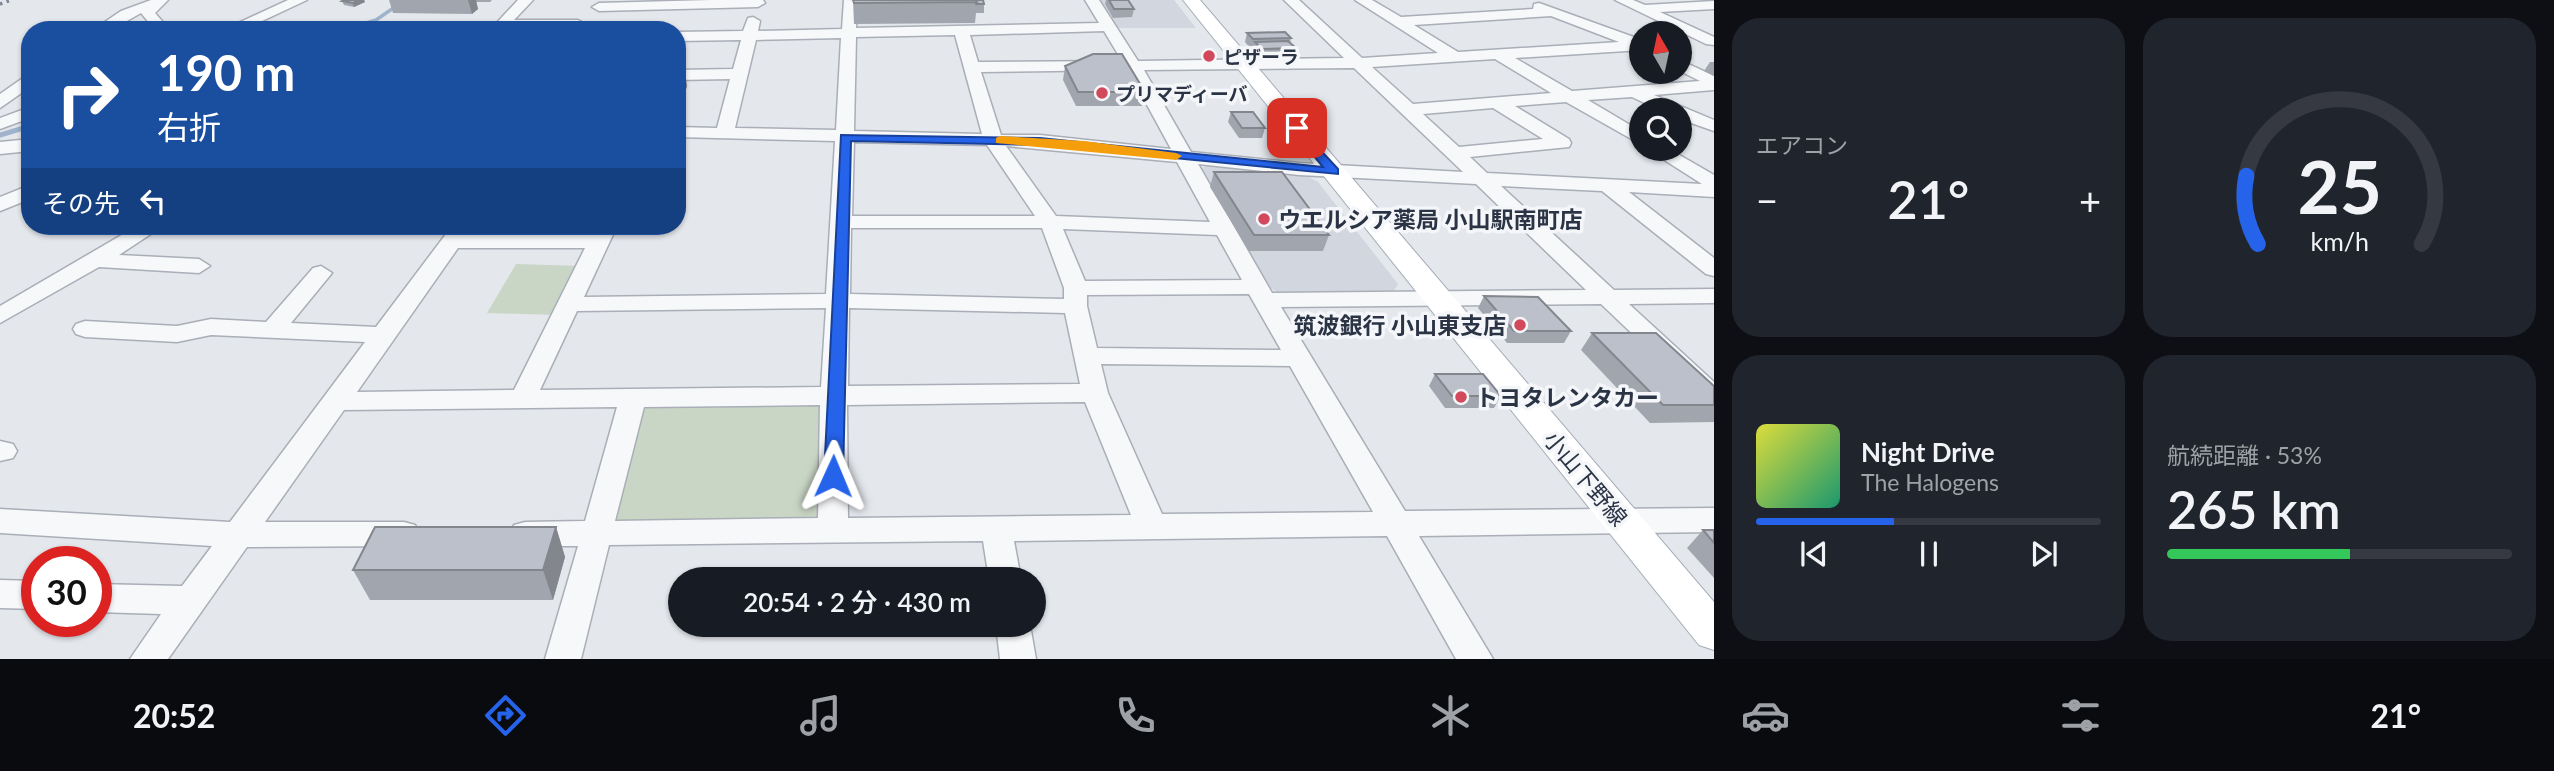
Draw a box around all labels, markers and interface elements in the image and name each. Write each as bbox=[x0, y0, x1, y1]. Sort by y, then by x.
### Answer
north arrow bbox=[1629, 21, 1692, 84]
map controls bbox=[1629, 21, 1692, 161]
text: 190 m bbox=[157, 43, 295, 101]
place label: ピザーラ bbox=[1223, 45, 1299, 68]
marker: ピザーラ bbox=[1201, 48, 1217, 64]
icon: right bbox=[42, 49, 133, 140]
place label: プリマディーバ bbox=[1116, 82, 1247, 105]
marker: プリマディーバ bbox=[1094, 85, 1110, 101]
pin bbox=[1267, 98, 1327, 158]
button: search bbox=[1629, 98, 1692, 161]
text: 右折 bbox=[157, 107, 221, 146]
icon: arrive bbox=[1278, 109, 1316, 147]
text: エアコン bbox=[1756, 131, 1848, 159]
text: 25 bbox=[2297, 142, 2382, 230]
text: 21° bbox=[1888, 168, 1969, 230]
text: − bbox=[1756, 177, 1778, 223]
text: + bbox=[2079, 177, 2101, 223]
icon: left bbox=[134, 182, 172, 220]
text: その先 bbox=[42, 187, 120, 219]
place label: ウエルシア薬局 小山駅南町店 bbox=[1278, 205, 1583, 233]
marker: ウエルシア薬局 小山駅南町店 bbox=[1256, 211, 1272, 227]
text: km/h bbox=[2310, 225, 2369, 255]
place label: 筑波銀行 小山東支店 bbox=[1293, 311, 1506, 339]
marker: 筑波銀行 小山東支店 bbox=[1512, 317, 1528, 333]
place label: トヨタレンタカー bbox=[1475, 383, 1659, 411]
marker: トヨタレンタカー bbox=[1453, 389, 1469, 405]
street label: 小山下野線 bbox=[1538, 425, 1634, 531]
text: Night Drive bbox=[1861, 436, 1995, 468]
position arrow bbox=[796, 439, 870, 513]
text: 航続距離 · 53% bbox=[2167, 441, 2322, 469]
text: The Halogens bbox=[1861, 468, 1999, 496]
text: 265 km bbox=[2167, 478, 2341, 540]
icon: previous bbox=[1795, 535, 1833, 573]
icon: pause bbox=[1910, 535, 1948, 573]
icon: next bbox=[2025, 535, 2063, 573]
speed limit sign: 30 bbox=[21, 546, 112, 637]
text: 20:54 · 2 分 · 430 m bbox=[743, 586, 971, 618]
icon: directions bbox=[481, 691, 530, 740]
icon: music bbox=[796, 691, 845, 740]
icon: phone bbox=[1111, 691, 1160, 740]
icon: climate bbox=[1426, 691, 1475, 740]
icon: car bbox=[1741, 691, 1790, 740]
icon: filters bbox=[2056, 691, 2105, 740]
text: 20:52 bbox=[133, 696, 215, 735]
text: 21° bbox=[2371, 696, 2421, 735]

